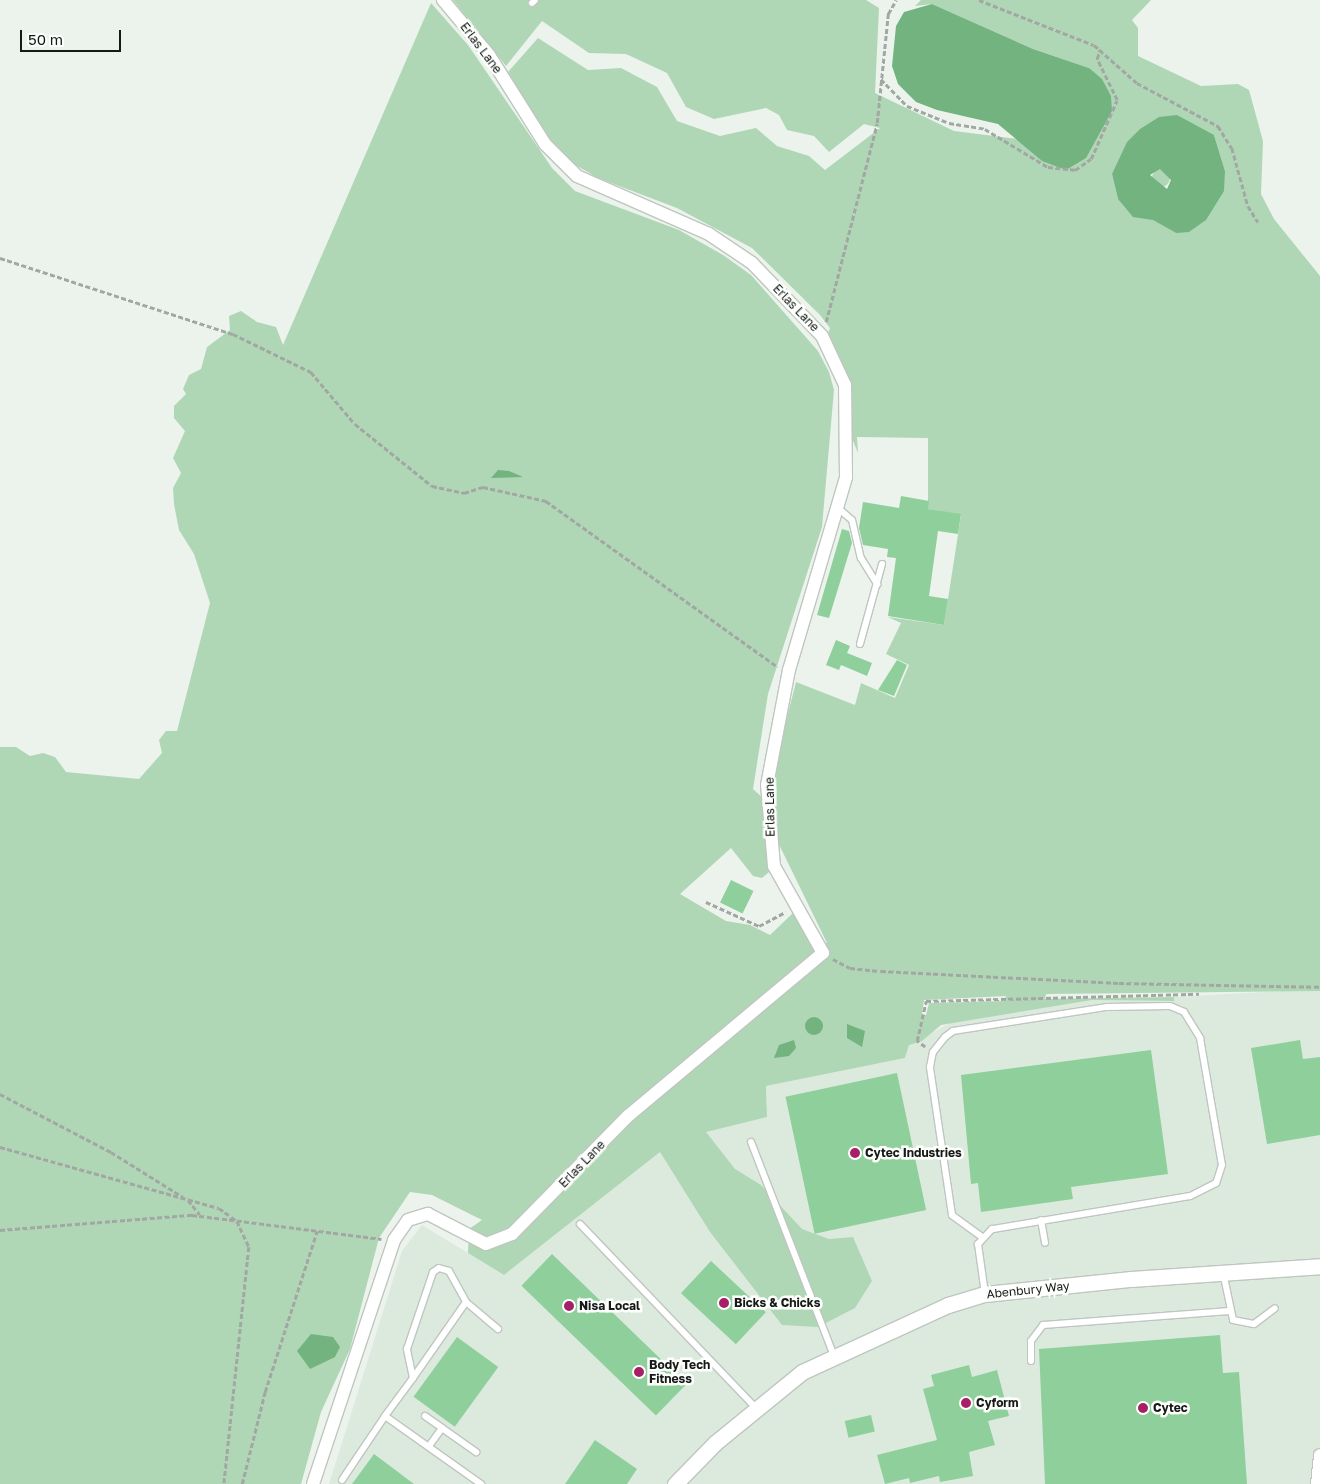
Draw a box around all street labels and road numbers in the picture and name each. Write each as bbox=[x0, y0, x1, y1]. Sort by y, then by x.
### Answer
street label: Erlas Lane bbox=[457, 20, 505, 76]
street label: Erlas Lane bbox=[770, 281, 822, 335]
street label: Erlas Lane bbox=[762, 777, 778, 837]
street label: Erlas Lane bbox=[556, 1137, 608, 1191]
street label: Abenbury Way bbox=[986, 1278, 1070, 1302]

